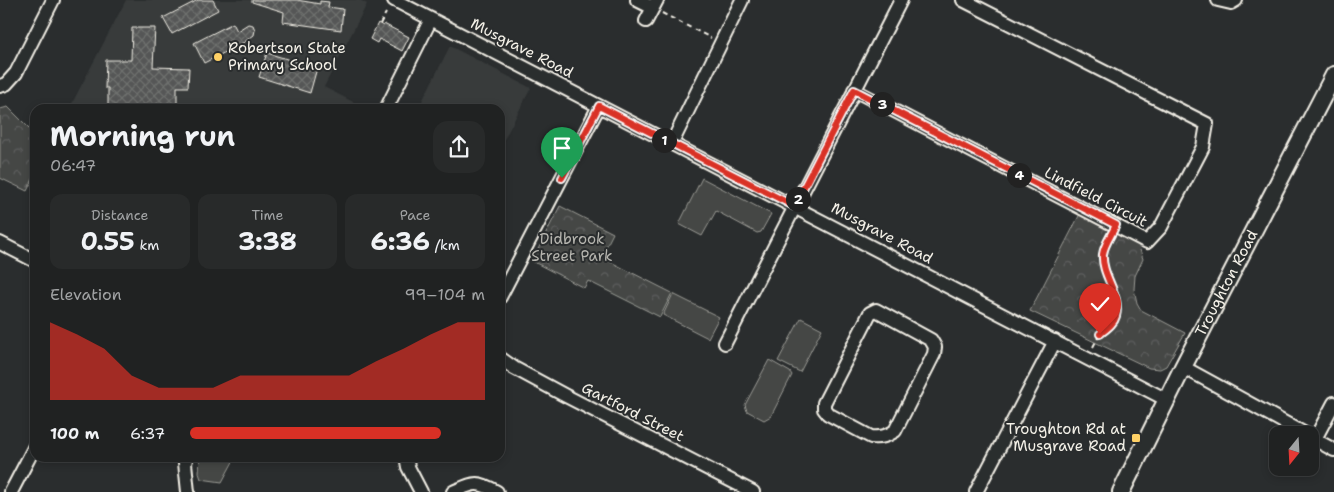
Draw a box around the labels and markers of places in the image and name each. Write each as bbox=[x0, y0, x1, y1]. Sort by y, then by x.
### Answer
place label: Robertson State Primary School bbox=[228, 38, 346, 75]
marker: Robertson State Primary School bbox=[212, 51, 224, 63]
pin: 3 bbox=[870, 92, 894, 116]
pin bbox=[541, 127, 583, 178]
pin: 1 bbox=[652, 128, 676, 152]
pin: 4 bbox=[1006, 162, 1032, 188]
pin: 2 bbox=[786, 186, 810, 212]
pin bbox=[1079, 283, 1121, 334]
place label: Troughton Rd at Musgrave Road bbox=[1006, 419, 1126, 456]
marker: Troughton Rd at Musgrave Road bbox=[1130, 432, 1142, 444]

